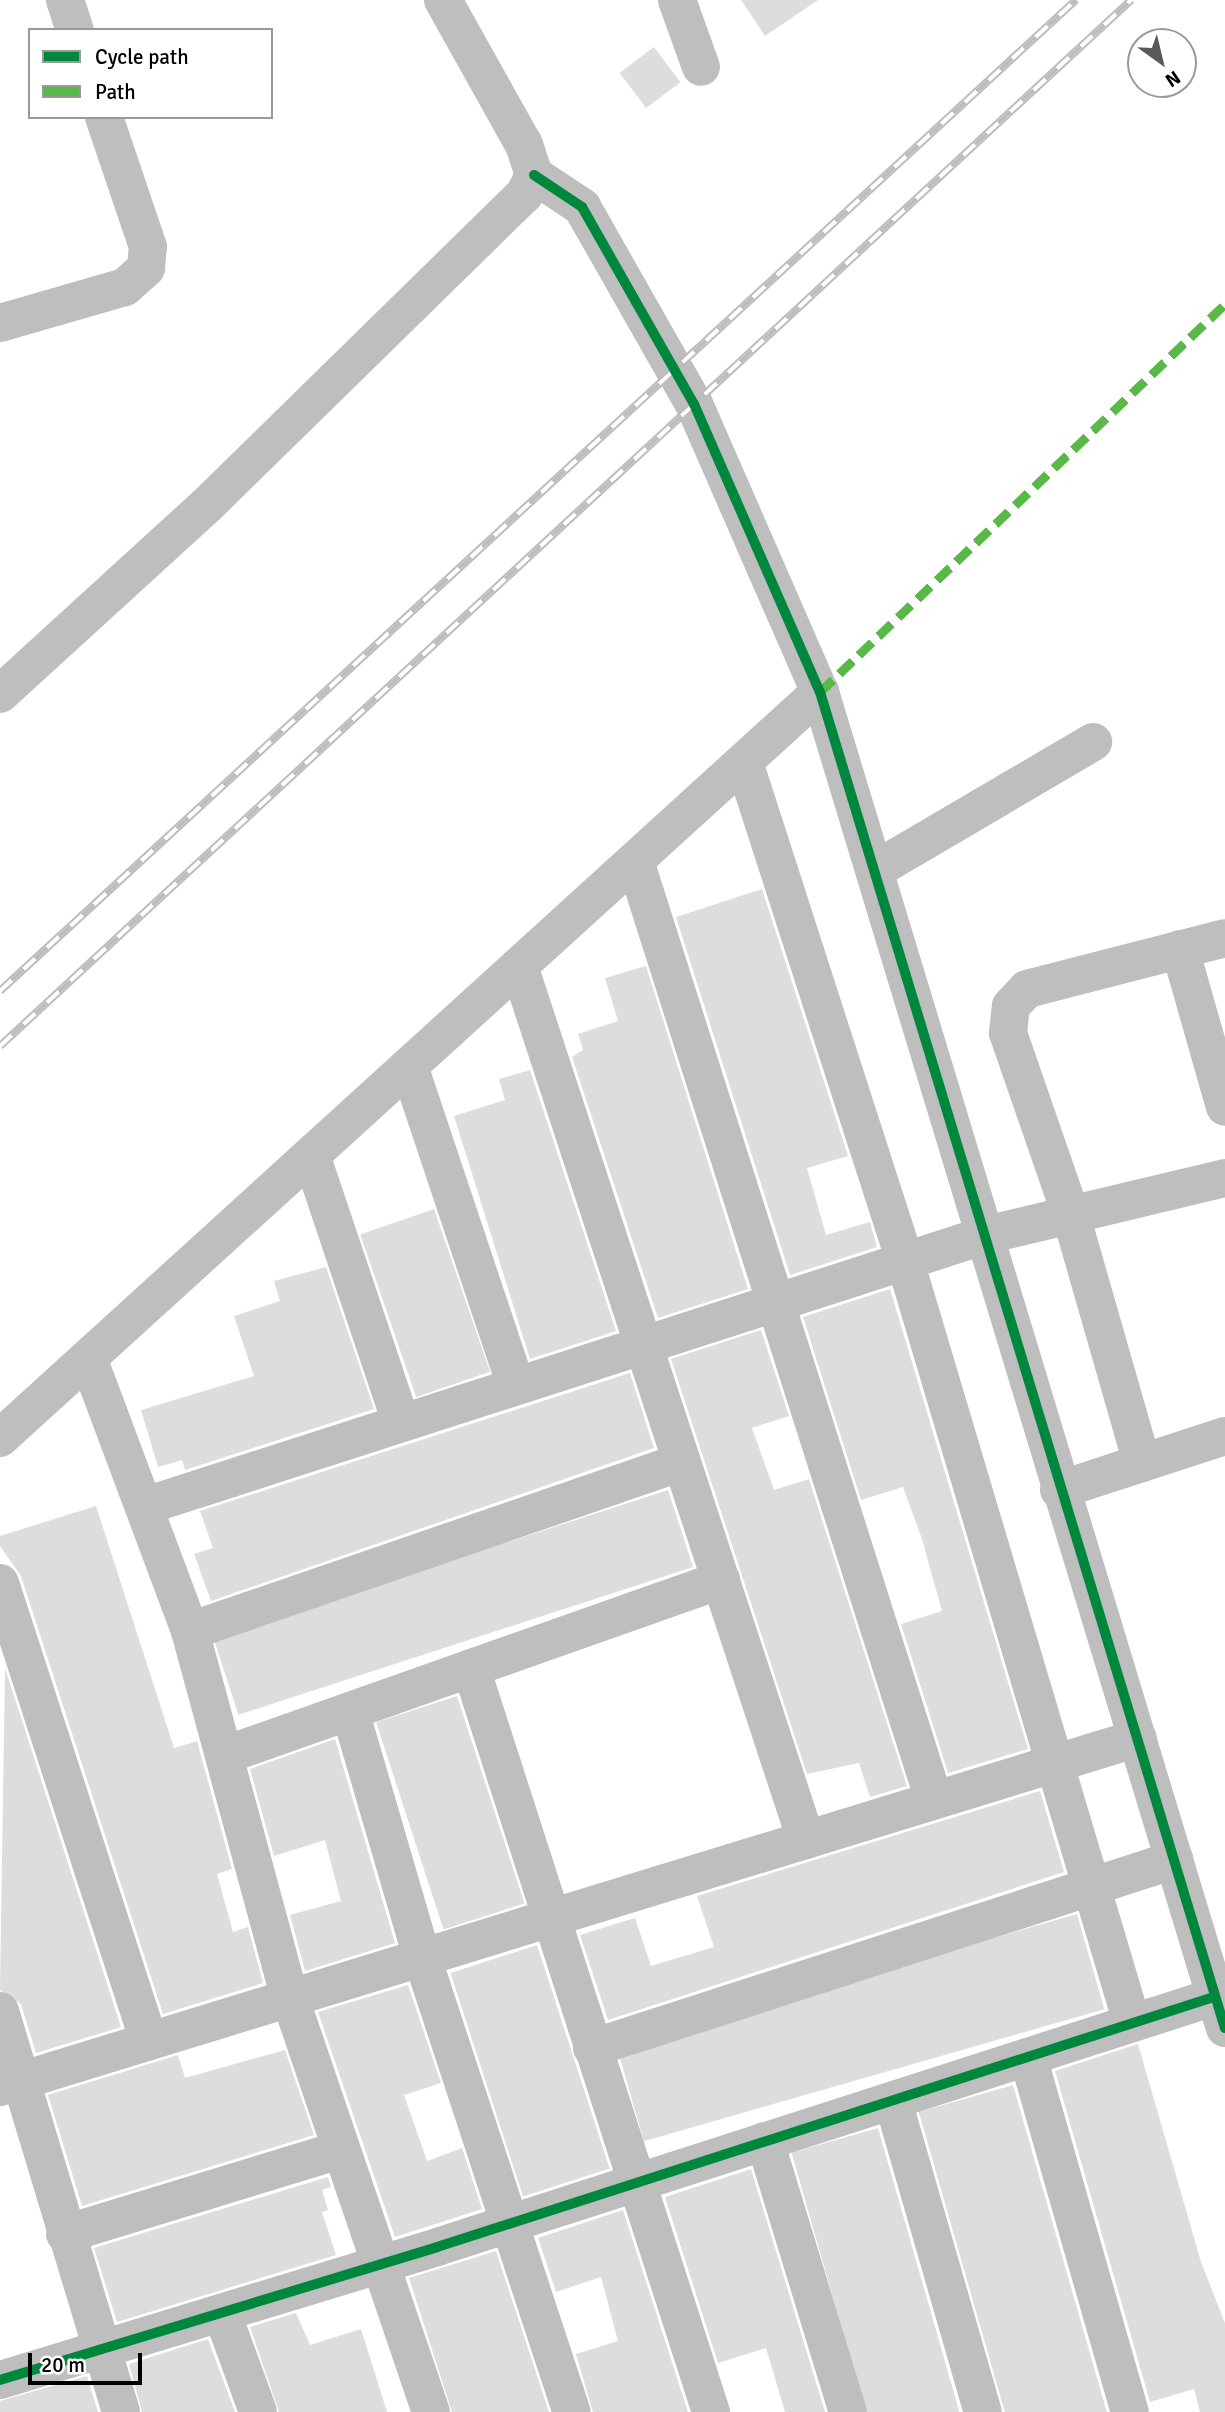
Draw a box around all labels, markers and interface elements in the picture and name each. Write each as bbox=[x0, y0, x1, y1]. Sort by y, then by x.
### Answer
legend bbox=[28, 28, 273, 119]
north arrow bbox=[1127, 28, 1197, 98]
text: Cycle path bbox=[95, 44, 189, 70]
text: N bbox=[1160, 65, 1185, 92]
text: Path bbox=[95, 79, 136, 105]
scale bar bbox=[32, 2338, 145, 2382]
text: 20 m bbox=[41, 2352, 85, 2378]

